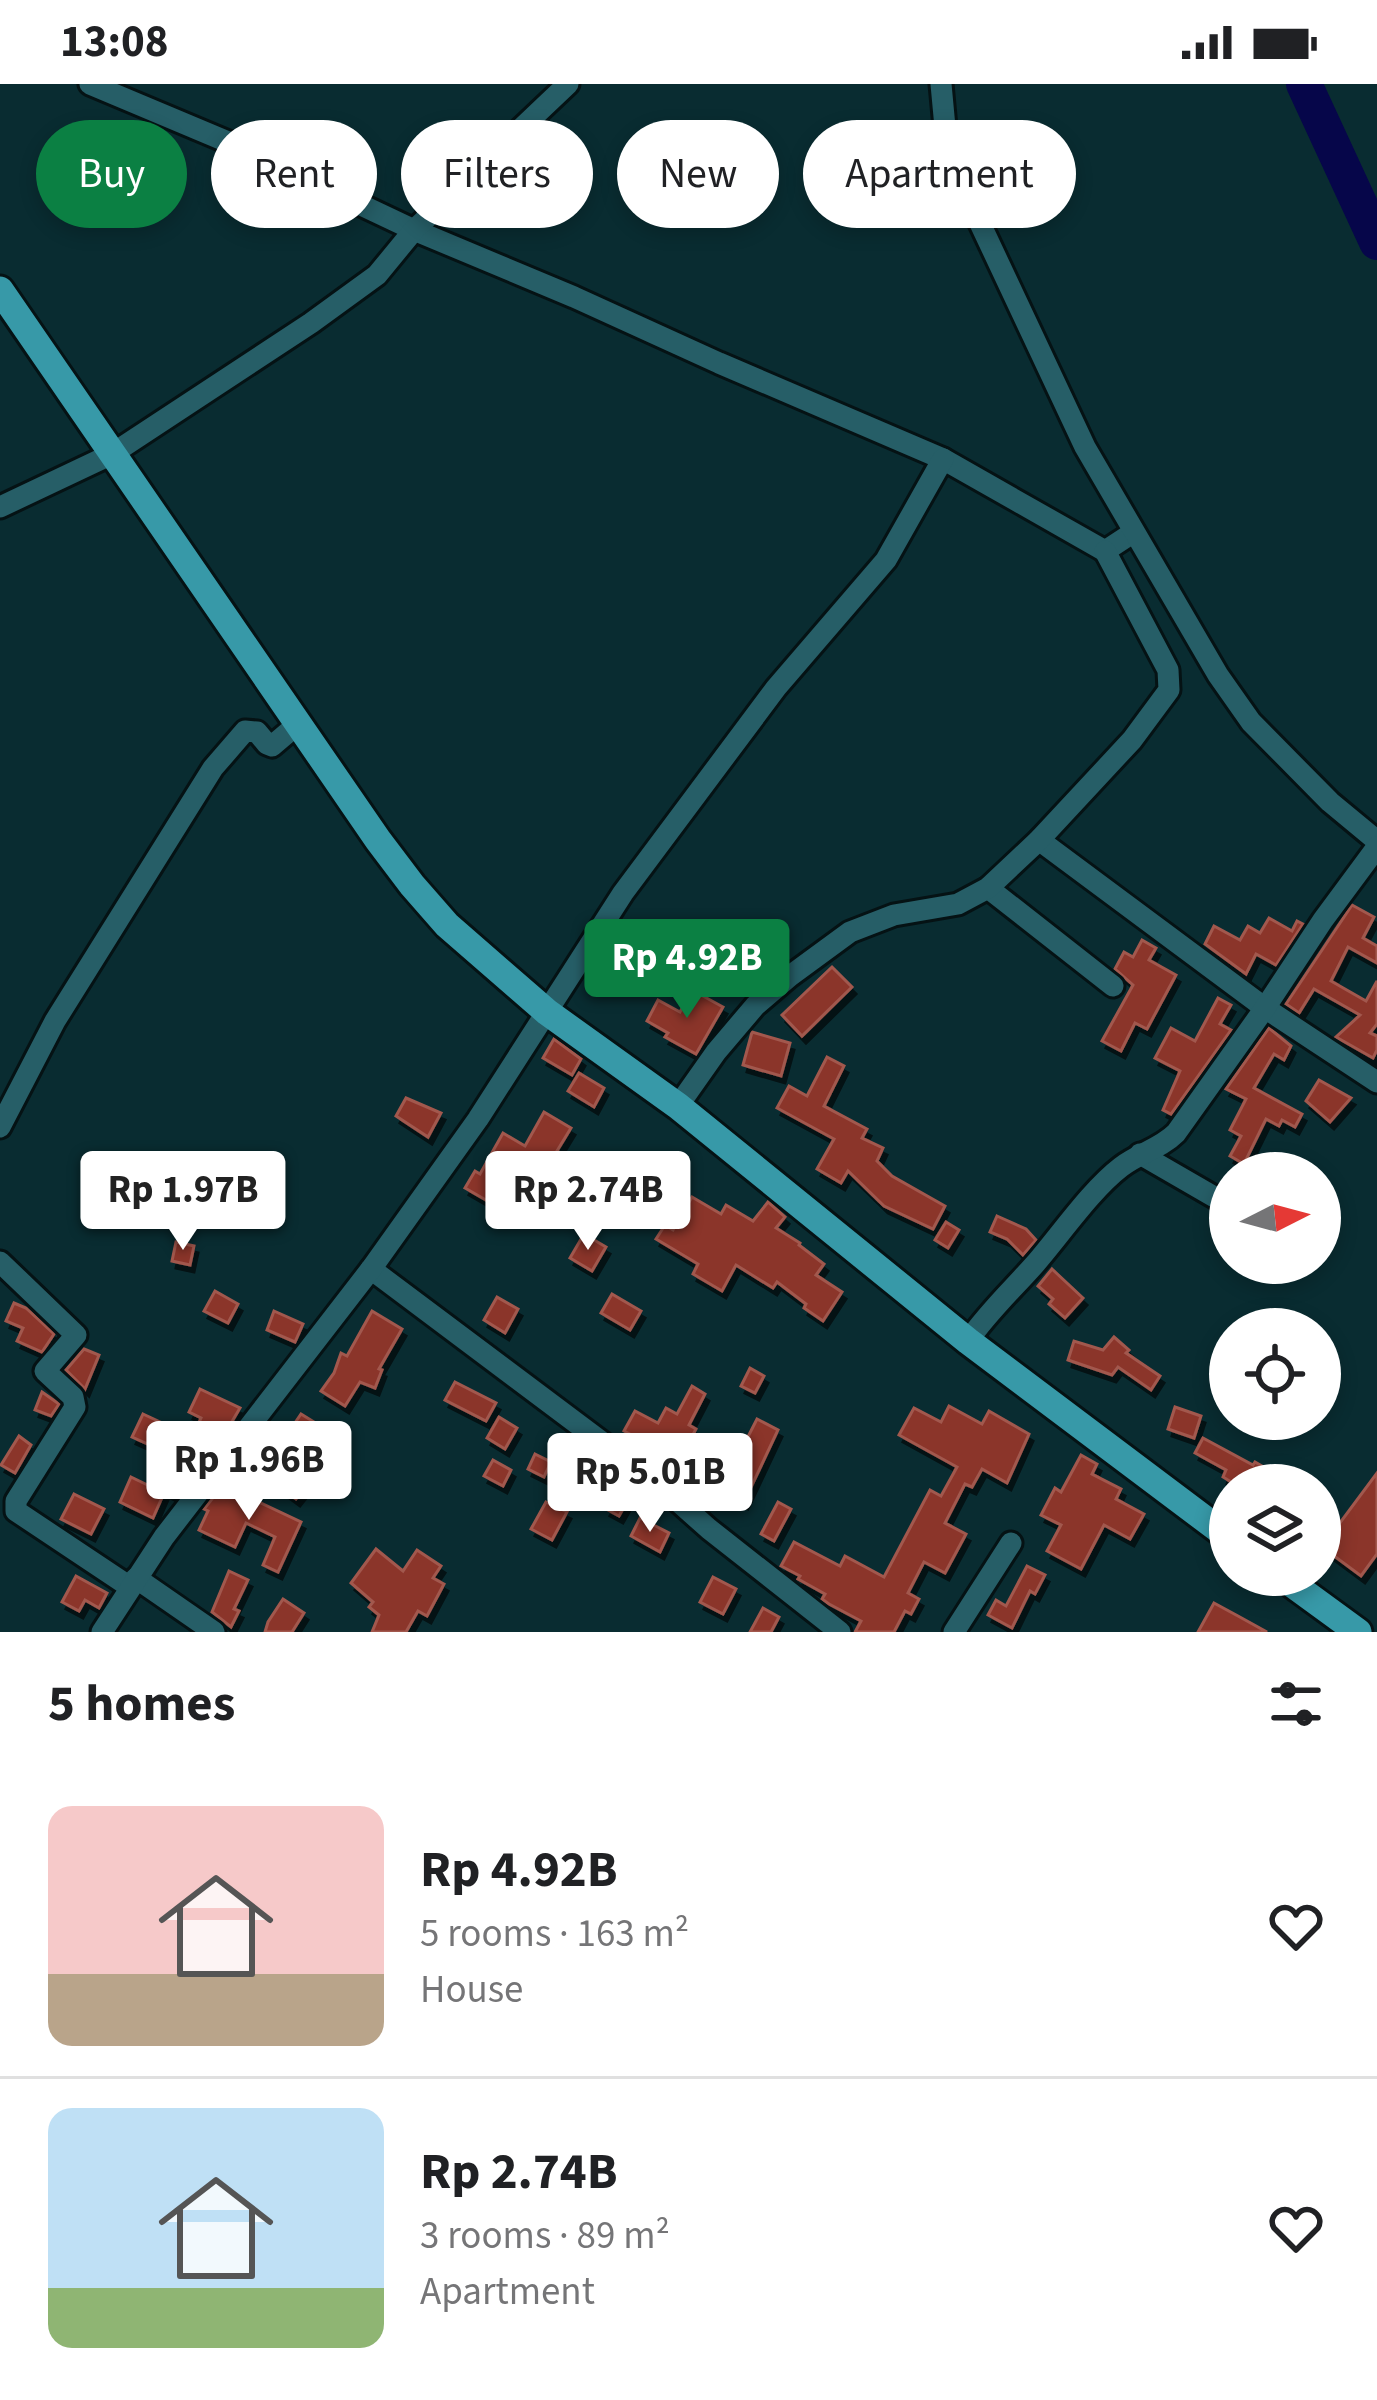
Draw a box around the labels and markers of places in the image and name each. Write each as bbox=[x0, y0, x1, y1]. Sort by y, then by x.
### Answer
pin: Rp 4.92B bbox=[563, 919, 811, 1021]
pin: Rp 1.97B bbox=[59, 1151, 307, 1253]
pin: Rp 2.74B bbox=[464, 1151, 712, 1253]
pin: Rp 1.96B bbox=[125, 1421, 373, 1523]
pin: Rp 5.01B bbox=[526, 1433, 774, 1535]

